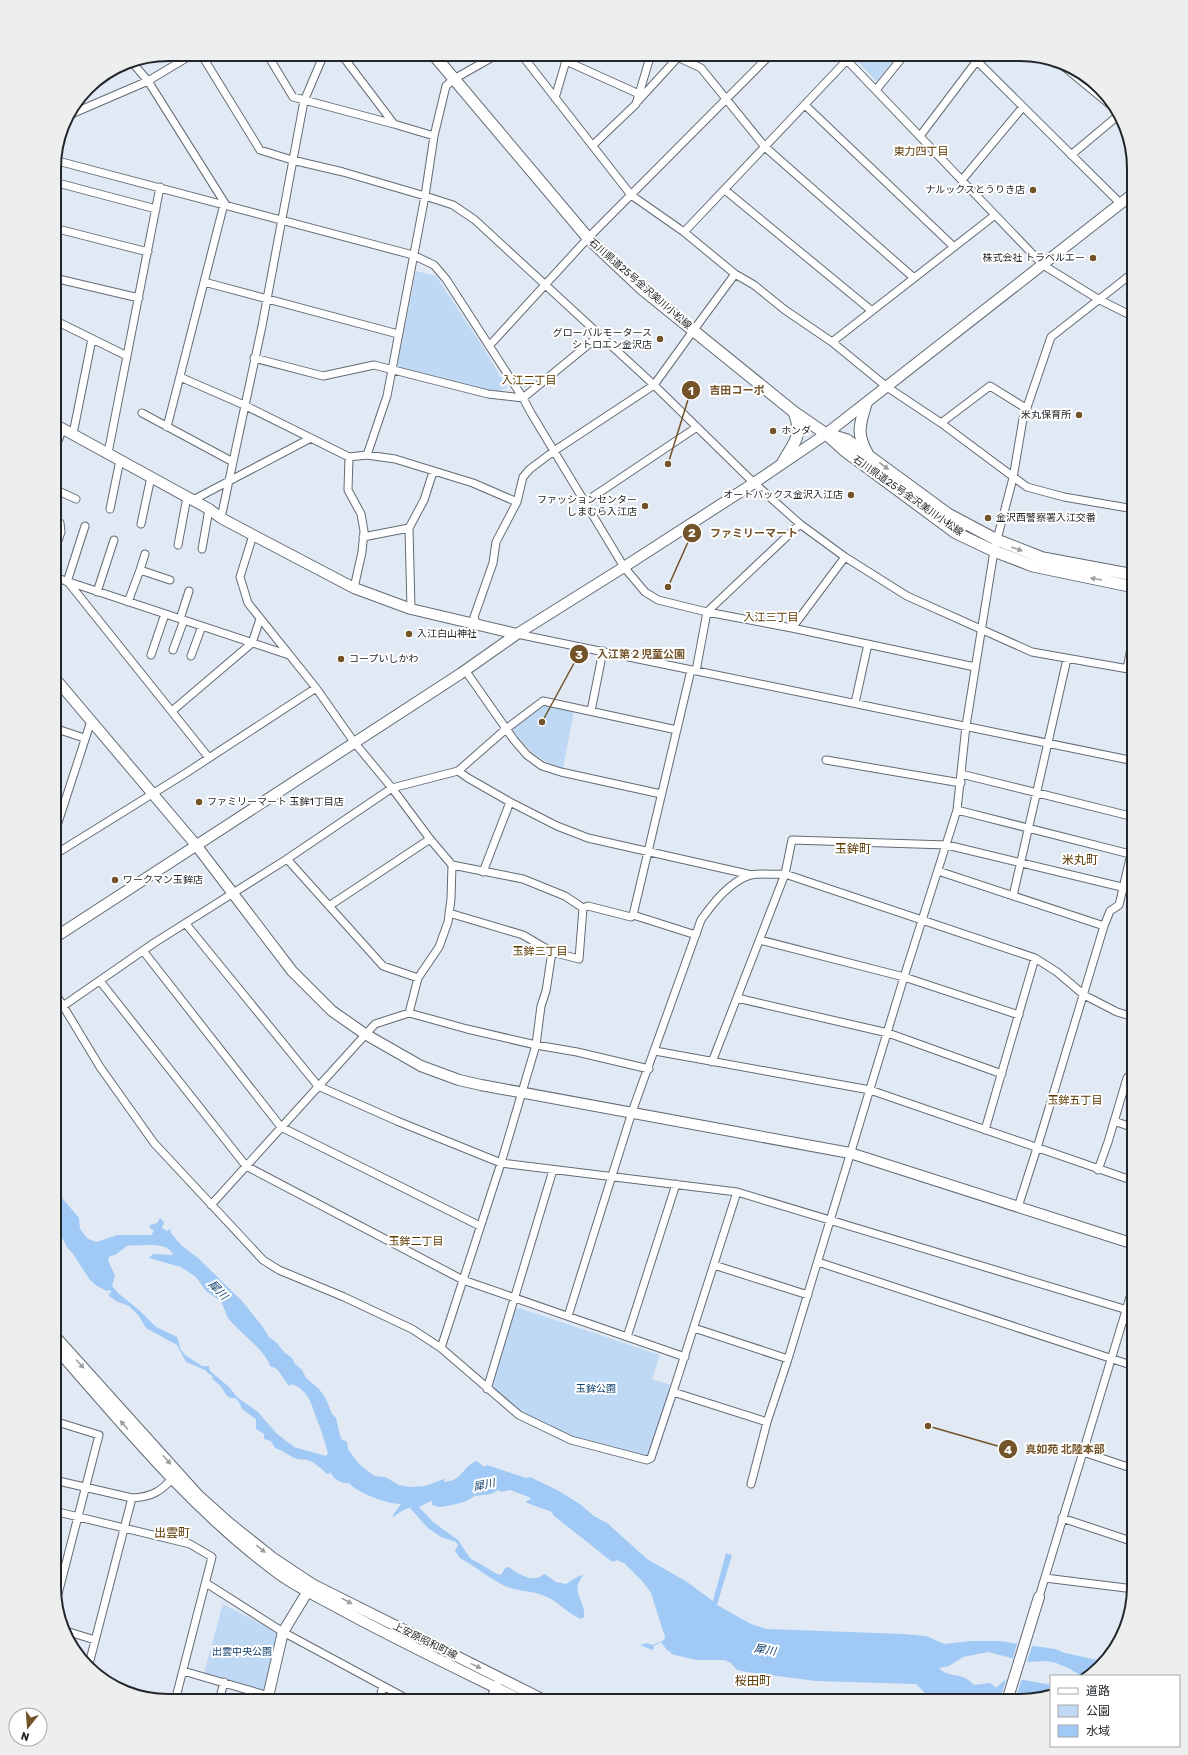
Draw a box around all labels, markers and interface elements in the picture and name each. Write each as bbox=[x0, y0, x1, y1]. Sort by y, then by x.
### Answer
district label: 東力四丁目 bbox=[894, 145, 949, 158]
place label: ナルックスとうりき店 bbox=[925, 184, 1025, 196]
marker: ナルックスとうりき店 bbox=[1028, 185, 1038, 195]
street label: 石川県道25号金沢美川小松線 bbox=[586, 236, 694, 332]
place label: 株式会社 トラベルエー bbox=[983, 252, 1085, 264]
marker: 株式会社 トラベルエー bbox=[1088, 253, 1098, 263]
place label: グローバルモータース シトロエン金沢店 bbox=[553, 327, 652, 351]
marker: グローバルモータース シトロエン金沢店 bbox=[655, 334, 665, 344]
district label: 入江二丁目 bbox=[502, 374, 557, 387]
callout: 吉田コーポ bbox=[681, 379, 772, 402]
text: 1 bbox=[688, 384, 694, 398]
text: 吉田コーポ bbox=[710, 384, 765, 397]
place label: 米丸保育所 bbox=[1021, 409, 1071, 421]
marker: 米丸保育所 bbox=[1074, 410, 1084, 420]
place label: ホンダ bbox=[781, 425, 811, 437]
marker: ホンダ bbox=[768, 426, 778, 436]
street label: 石川県道25号金沢美川小松線 bbox=[851, 453, 965, 539]
one-way arrow bbox=[878, 461, 889, 470]
place label: オートバックス金沢入江店 bbox=[723, 489, 843, 501]
marker: オートバックス金沢入江店 bbox=[846, 490, 856, 500]
place label: ファッションセンター しまむら入江店 bbox=[537, 494, 637, 518]
marker: ファッションセンター しまむら入江店 bbox=[640, 501, 650, 511]
place label: 金沢西警察署入江交番 bbox=[996, 512, 1096, 524]
marker: 金沢西警察署入江交番 bbox=[983, 513, 993, 523]
callout: ファミリーマート bbox=[682, 522, 806, 545]
text: 2 bbox=[688, 526, 696, 540]
text: ファミリーマート bbox=[710, 527, 798, 540]
one-way arrow bbox=[1012, 546, 1024, 552]
one-way arrow bbox=[1090, 576, 1102, 582]
district label: 入江三丁目 bbox=[744, 611, 799, 624]
place label: 入江白山神社 bbox=[417, 628, 477, 640]
marker: 入江白山神社 bbox=[404, 629, 414, 639]
callout: 入江第２児童公園 bbox=[569, 643, 693, 666]
text: 3 bbox=[575, 648, 583, 662]
text: 入江第２児童公園 bbox=[597, 648, 685, 661]
place label: コープいしかわ bbox=[349, 653, 418, 665]
marker: コープいしかわ bbox=[336, 654, 346, 664]
place label: ファミリーマート 玉鉾1丁目店 bbox=[207, 796, 344, 808]
marker: ファミリーマート 玉鉾1丁目店 bbox=[194, 797, 204, 807]
district label: 玉鉾町 bbox=[835, 842, 871, 856]
district label: 米丸町 bbox=[1062, 853, 1098, 867]
place label: ワークマン玉鉾店 bbox=[123, 874, 203, 886]
marker: ワークマン玉鉾店 bbox=[110, 875, 120, 885]
district label: 玉鉾三丁目 bbox=[513, 945, 568, 958]
district label: 玉鉾五丁目 bbox=[1048, 1094, 1103, 1107]
district label: 玉鉾二丁目 bbox=[389, 1235, 444, 1248]
water label: 犀川 bbox=[206, 1278, 231, 1303]
one-way arrow bbox=[75, 1359, 84, 1368]
park label: 玉鉾公園 bbox=[576, 1383, 616, 1395]
one-way arrow bbox=[119, 1420, 128, 1431]
callout: 真如苑 北陸本部 bbox=[998, 1438, 1113, 1461]
text: 4 bbox=[1004, 1443, 1012, 1457]
text: 真如苑 北陸本部 bbox=[1025, 1443, 1105, 1456]
one-way arrow bbox=[162, 1455, 171, 1466]
water label: 犀川 bbox=[472, 1476, 497, 1494]
district label: 出雲町 bbox=[154, 1526, 190, 1540]
one-way arrow bbox=[256, 1545, 267, 1554]
one-way arrow bbox=[341, 1598, 353, 1605]
street label: 上安原昭和町線 bbox=[391, 1620, 459, 1662]
water label: 犀川 bbox=[753, 1642, 778, 1658]
park label: 出雲中央公園 bbox=[212, 1646, 272, 1658]
one-way arrow bbox=[470, 1663, 481, 1669]
district label: 桜田町 bbox=[735, 1674, 771, 1688]
legend bbox=[1050, 1675, 1180, 1747]
text: 道路 bbox=[1086, 1684, 1110, 1698]
text: 公園 bbox=[1086, 1704, 1110, 1718]
north arrow bbox=[8, 1707, 48, 1747]
text: 水域 bbox=[1086, 1724, 1110, 1738]
text: N bbox=[19, 1729, 31, 1743]

